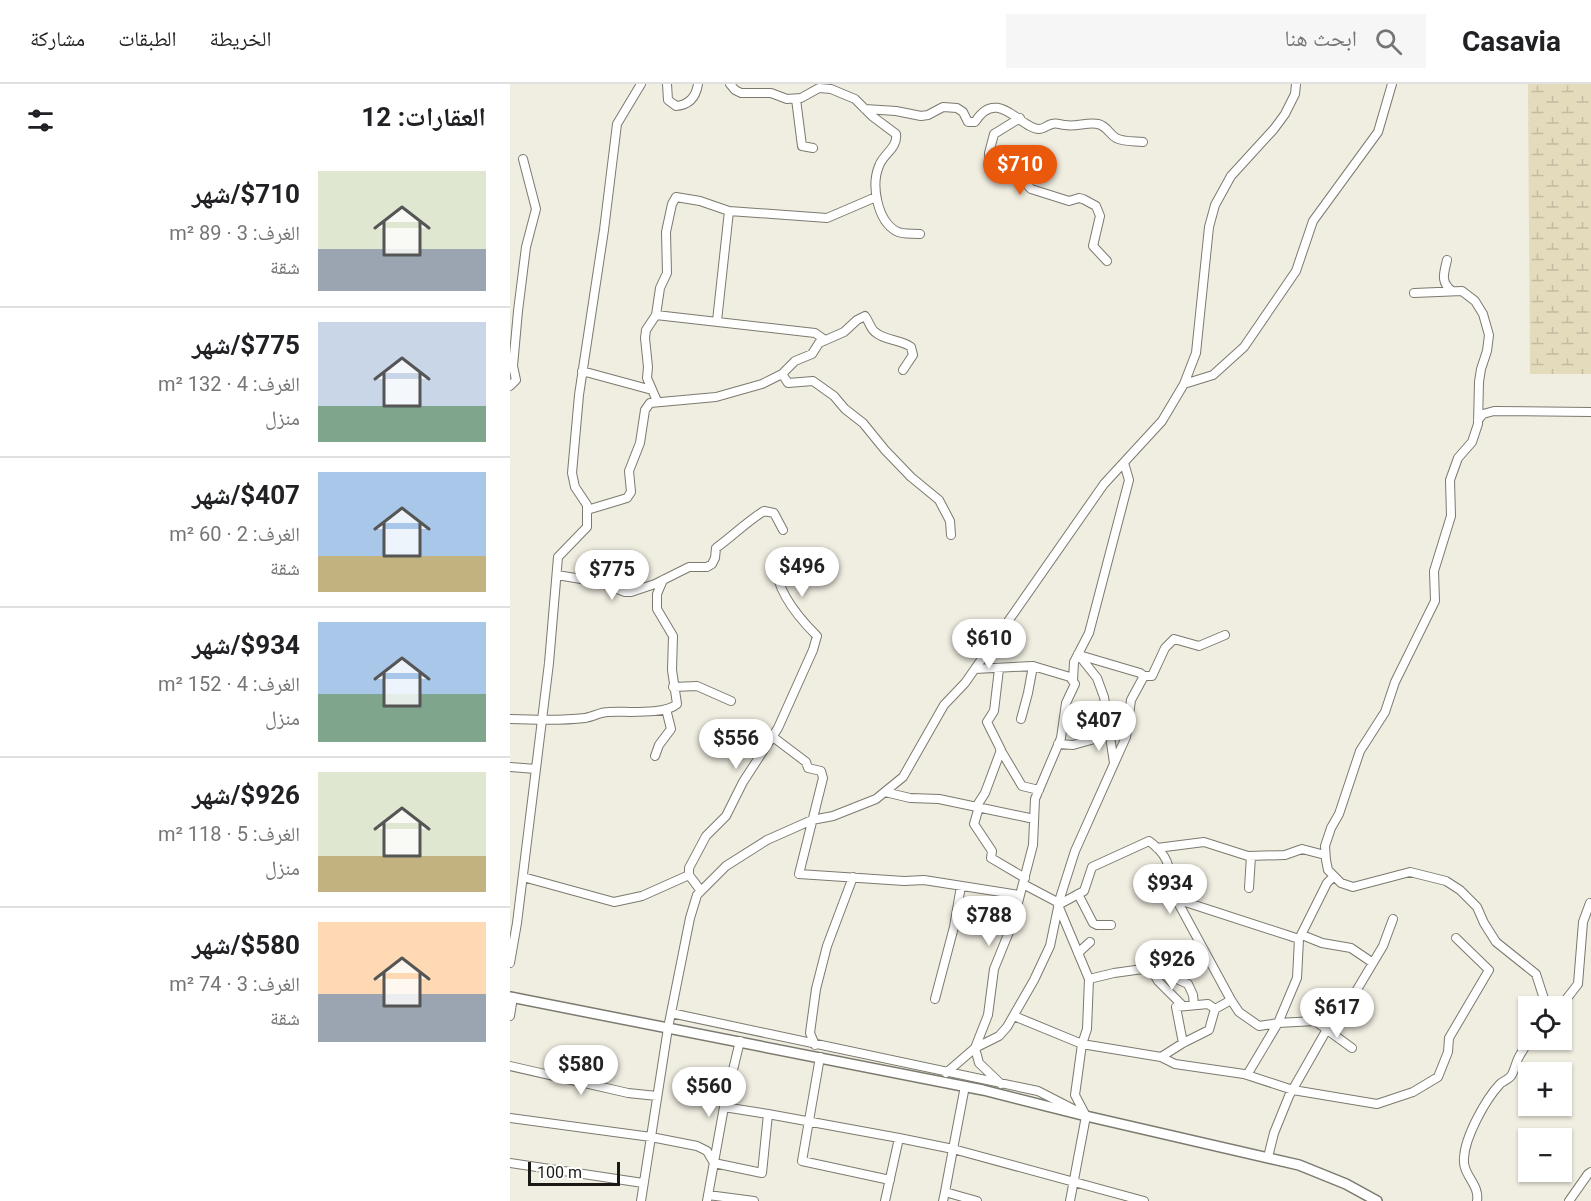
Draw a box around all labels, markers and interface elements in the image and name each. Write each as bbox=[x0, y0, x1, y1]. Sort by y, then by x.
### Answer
search box bbox=[1006, 14, 1426, 68]
icon: search bbox=[1372, 25, 1405, 58]
text: Casavia bbox=[1462, 25, 1561, 58]
text: ابحث هنا bbox=[1284, 26, 1357, 51]
text: مشاركة bbox=[30, 27, 85, 51]
text: الطبقات bbox=[118, 27, 177, 51]
text: الخريطة bbox=[210, 27, 271, 51]
text: العقارات: 12 bbox=[361, 102, 486, 132]
icon: filters bbox=[24, 104, 57, 137]
pin: $710 bbox=[984, 145, 1056, 196]
text: $710 bbox=[997, 152, 1043, 176]
text: $710/شهر bbox=[192, 179, 300, 209]
icon: home bbox=[366, 195, 438, 267]
text: الغرف: 3 · 89 m² bbox=[169, 221, 300, 245]
text: شقة bbox=[270, 255, 300, 279]
text: $775/شهر bbox=[192, 330, 300, 360]
icon: home bbox=[366, 346, 438, 418]
text: الغرف: 4 · 132 m² bbox=[158, 372, 300, 396]
text: منزل bbox=[265, 406, 300, 430]
text: $407/شهر bbox=[192, 480, 300, 510]
icon: home bbox=[366, 496, 438, 568]
text: الغرف: 2 · 60 m² bbox=[169, 522, 300, 546]
pin: $496 bbox=[766, 547, 838, 598]
pin: $775 bbox=[576, 550, 648, 601]
text: $496 bbox=[779, 554, 825, 578]
text: شقة bbox=[270, 556, 300, 580]
text: $775 bbox=[589, 557, 635, 581]
pin: $610 bbox=[953, 619, 1025, 670]
text: $610 bbox=[966, 626, 1012, 650]
text: $934/شهر bbox=[192, 630, 300, 660]
icon: home bbox=[366, 646, 438, 718]
text: الغرف: 4 · 152 m² bbox=[158, 672, 300, 696]
pin: $407 bbox=[1063, 701, 1135, 752]
text: منزل bbox=[265, 706, 300, 730]
text: $407 bbox=[1076, 708, 1122, 732]
pin: $556 bbox=[700, 719, 772, 770]
text: $556 bbox=[713, 726, 759, 750]
text: $926/شهر bbox=[192, 780, 300, 810]
icon: home bbox=[366, 796, 438, 868]
text: الغرف: 5 · 118 m² bbox=[158, 822, 300, 846]
text: منزل bbox=[265, 856, 300, 880]
pin: $934 bbox=[1134, 864, 1206, 915]
text: $934 bbox=[1147, 871, 1193, 895]
pin: $788 bbox=[953, 896, 1025, 947]
text: $788 bbox=[966, 903, 1012, 927]
text: $580/شهر bbox=[192, 930, 300, 960]
pin: $926 bbox=[1136, 940, 1208, 991]
icon: home bbox=[366, 946, 438, 1018]
text: $926 bbox=[1149, 947, 1195, 971]
text: الغرف: 3 · 74 m² bbox=[169, 972, 300, 996]
pin: $617 bbox=[1301, 988, 1373, 1039]
text: $617 bbox=[1314, 995, 1360, 1019]
map controls bbox=[1518, 996, 1572, 1182]
button: locate bbox=[1518, 996, 1572, 1050]
text: شقة bbox=[270, 1006, 300, 1030]
pin: $580 bbox=[545, 1045, 617, 1096]
text: $580 bbox=[558, 1052, 604, 1076]
button: + bbox=[1518, 1062, 1572, 1116]
pin: $560 bbox=[673, 1067, 745, 1118]
text: $560 bbox=[686, 1074, 732, 1098]
button: − bbox=[1518, 1128, 1572, 1182]
scale bar bbox=[528, 1159, 620, 1186]
text: 100 m bbox=[537, 1163, 582, 1182]

